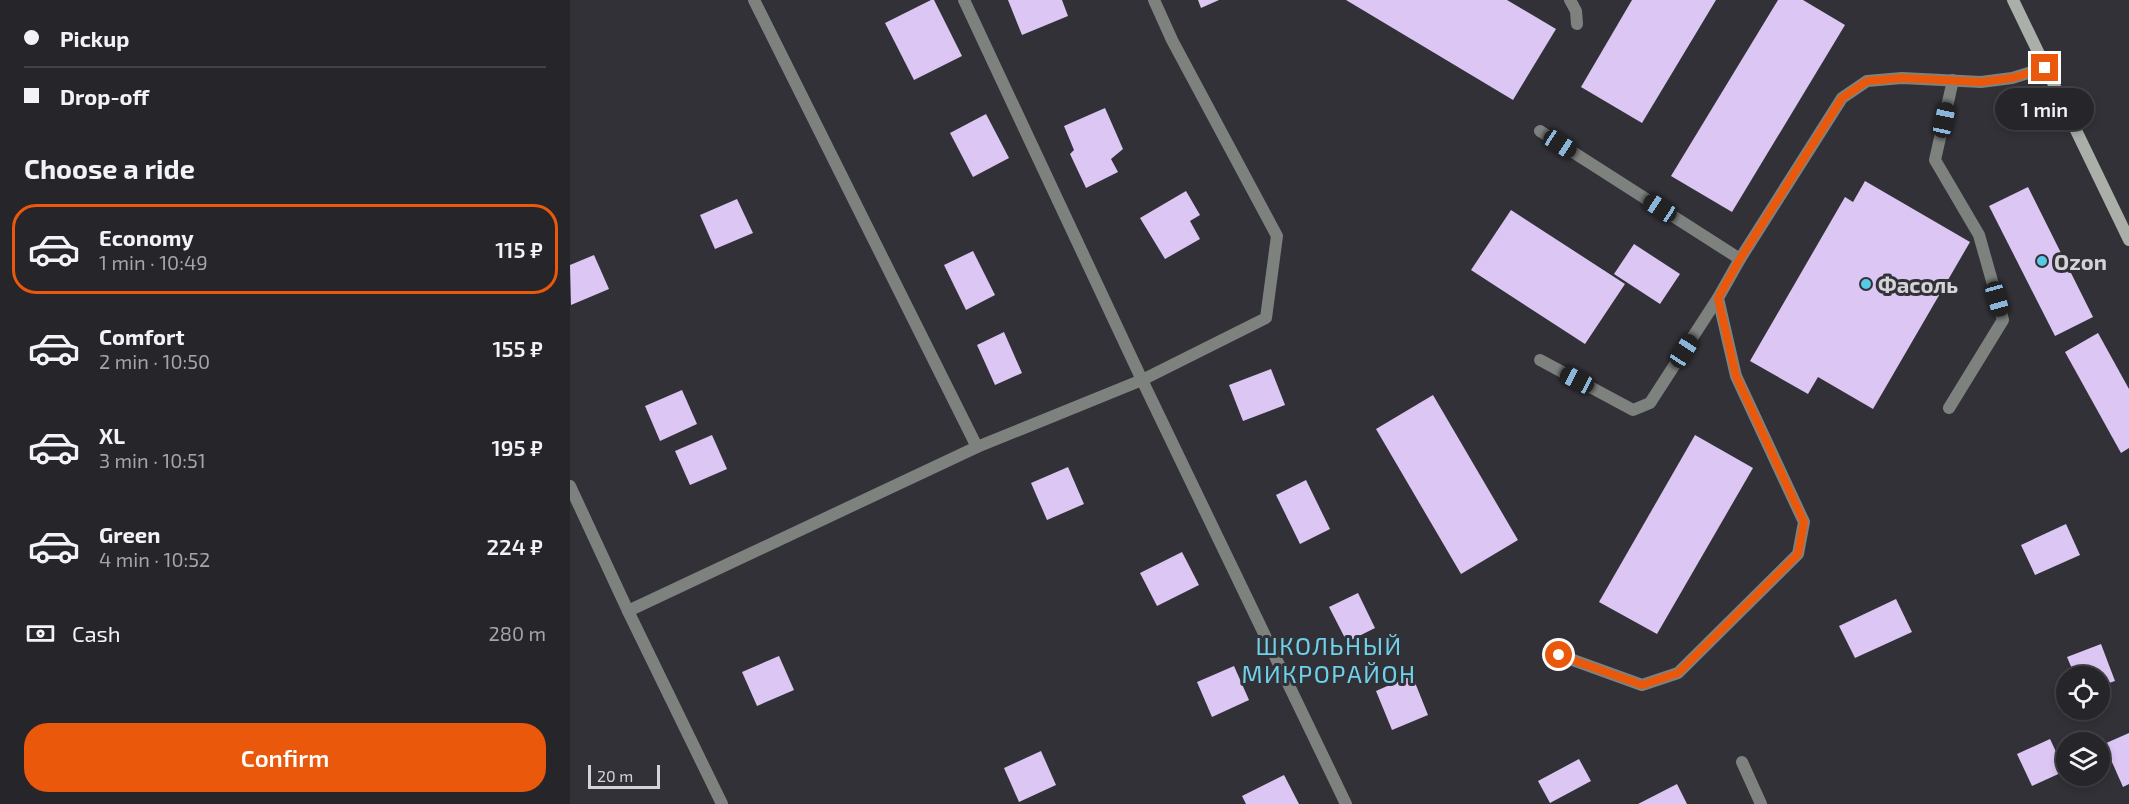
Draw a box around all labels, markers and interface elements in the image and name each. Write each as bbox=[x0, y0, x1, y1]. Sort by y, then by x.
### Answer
text: Pickup bbox=[60, 25, 129, 51]
route end bbox=[2031, 54, 2058, 81]
text: Drop-off bbox=[60, 83, 149, 109]
callout: 1 min bbox=[1996, 89, 2094, 131]
text: 1 min bbox=[2021, 97, 2068, 121]
car bbox=[1931, 101, 1957, 139]
car bbox=[1540, 127, 1580, 161]
text: Choose a ride bbox=[24, 152, 195, 184]
car bbox=[1640, 191, 1680, 225]
icon: car bbox=[27, 222, 81, 276]
text: Economy bbox=[99, 224, 194, 250]
text: 115 ₽ bbox=[495, 236, 543, 262]
place label: Ozon bbox=[2054, 248, 2107, 274]
text: 1 min · 10:49 bbox=[99, 250, 208, 274]
marker: Ozon bbox=[2035, 254, 2049, 268]
place label: Фасоль bbox=[1878, 271, 1958, 297]
marker: Фасоль bbox=[1859, 277, 1873, 291]
car bbox=[1983, 279, 2011, 319]
icon: car bbox=[27, 321, 81, 375]
text: Comfort bbox=[99, 323, 184, 349]
car bbox=[1667, 331, 1701, 371]
text: 155 ₽ bbox=[492, 335, 543, 361]
text: 2 min · 10:50 bbox=[99, 349, 210, 373]
car bbox=[1557, 364, 1597, 396]
icon: car bbox=[27, 420, 81, 474]
text: XL bbox=[99, 422, 125, 448]
text: 195 ₽ bbox=[492, 434, 543, 460]
text: 3 min · 10:51 bbox=[99, 448, 206, 472]
icon: car bbox=[27, 519, 81, 573]
text: Green bbox=[99, 521, 161, 547]
text: 224 ₽ bbox=[487, 533, 543, 559]
text: 4 min · 10:52 bbox=[99, 547, 210, 571]
icon: cash bbox=[24, 617, 57, 650]
text: Cash bbox=[72, 620, 121, 646]
text: 280 m bbox=[489, 621, 546, 645]
district label: ШКОЛЬНЫЙ МИКРОРАЙОН bbox=[1242, 631, 1416, 688]
route start bbox=[1545, 641, 1572, 668]
map controls bbox=[2056, 666, 2110, 786]
button: locate bbox=[2056, 666, 2110, 720]
button: Confirm bbox=[24, 723, 546, 792]
button: layers bbox=[2056, 732, 2110, 786]
scale bar bbox=[588, 762, 660, 790]
text: 20 m bbox=[597, 766, 633, 785]

